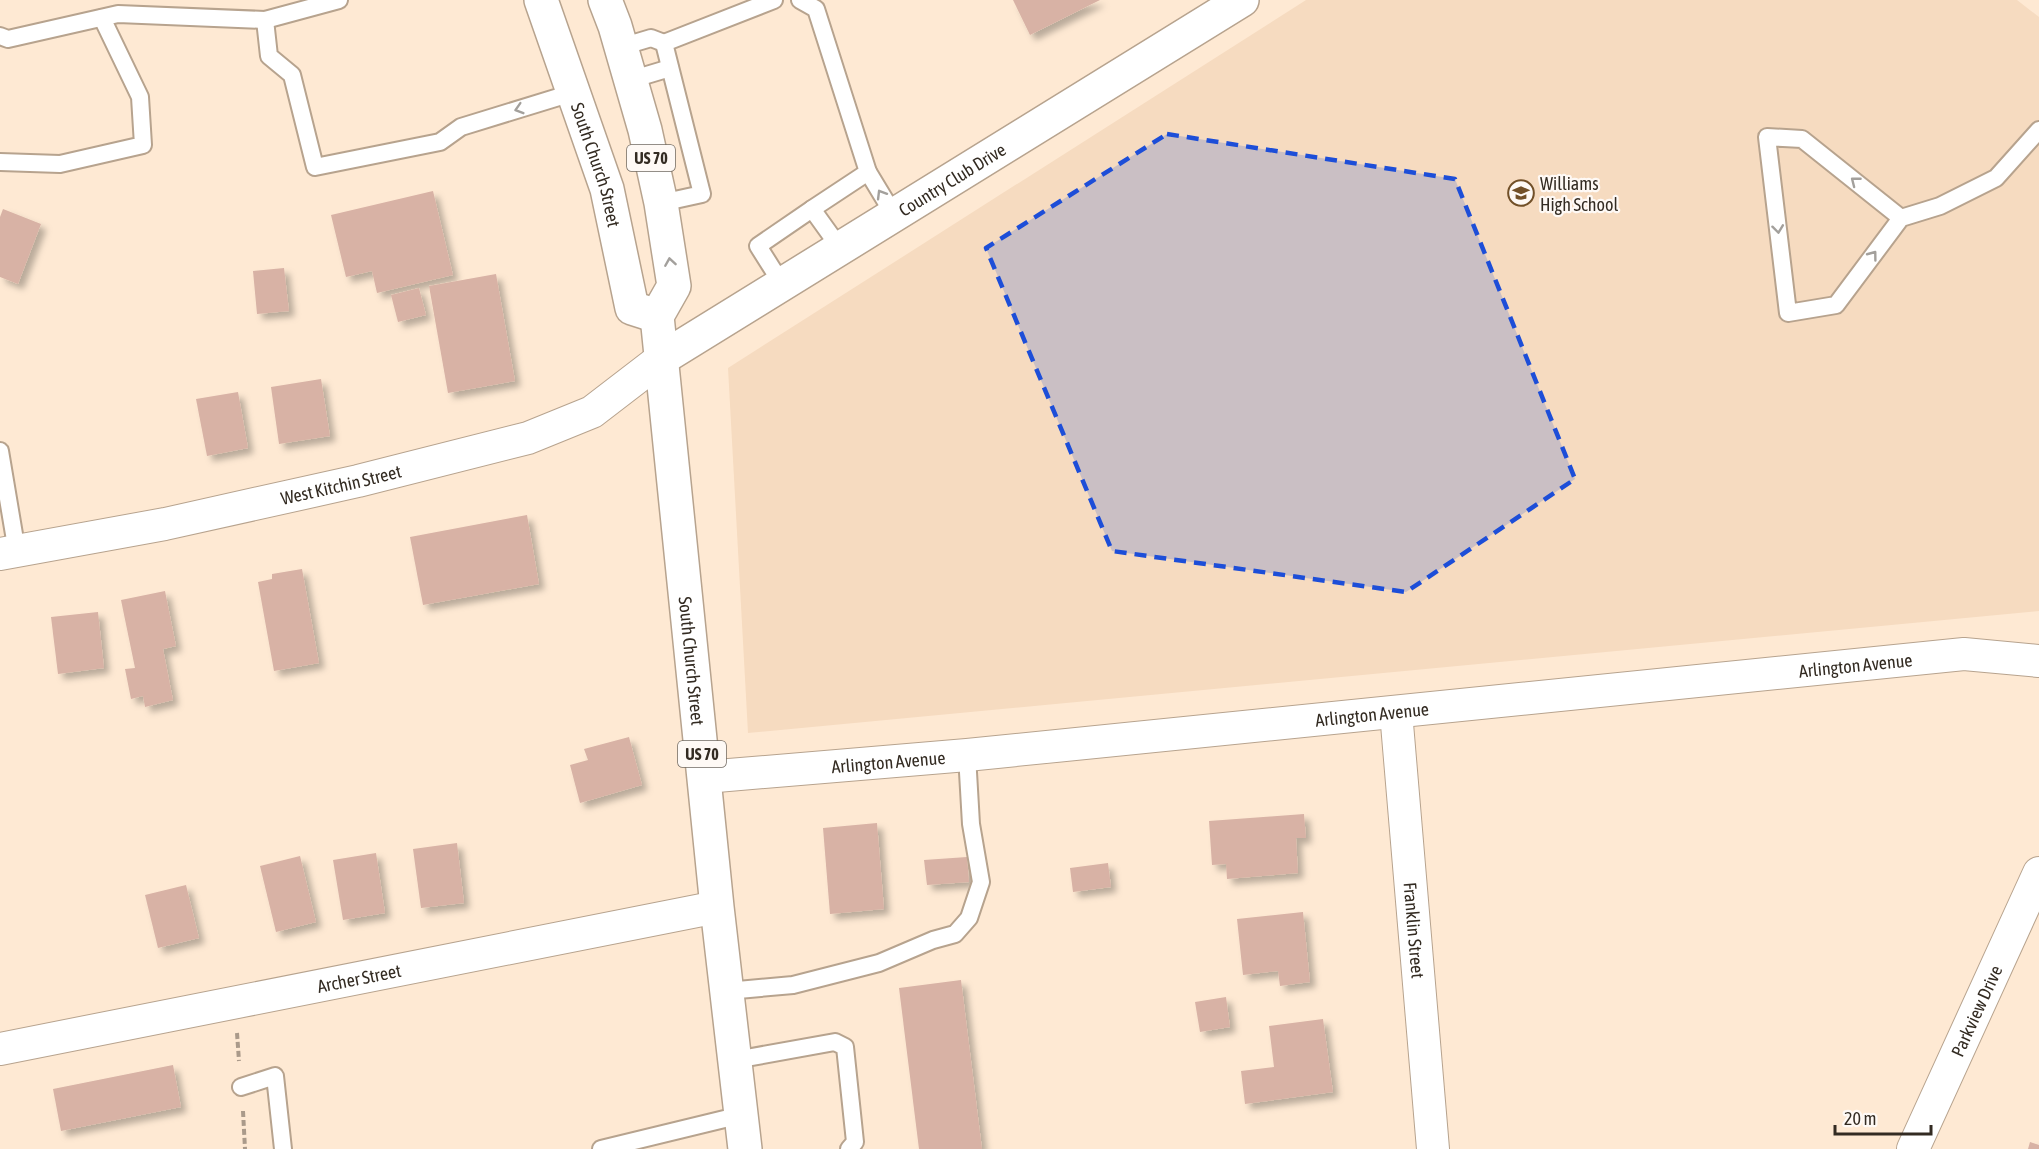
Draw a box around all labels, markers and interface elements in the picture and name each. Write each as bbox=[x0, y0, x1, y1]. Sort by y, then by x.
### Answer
street label: South Church Street bbox=[567, 100, 625, 229]
one-way arrow bbox=[514, 102, 525, 115]
street label: Country Club Drive bbox=[895, 138, 1009, 220]
road number: US 70 bbox=[627, 145, 675, 171]
place label: Williams High School bbox=[1540, 173, 1618, 215]
school or university icon: Williams High School bbox=[1506, 178, 1536, 208]
one-way arrow bbox=[1851, 178, 1862, 189]
one-way arrow bbox=[877, 190, 889, 200]
one-way arrow bbox=[1771, 224, 1784, 234]
one-way arrow bbox=[1866, 251, 1877, 262]
one-way arrow bbox=[665, 258, 677, 267]
street label: West Kitchin Street bbox=[279, 460, 403, 508]
street label: South Church Street bbox=[675, 595, 709, 726]
street label: Arlington Avenue bbox=[1798, 649, 1913, 681]
street label: Arlington Avenue bbox=[1314, 698, 1430, 730]
road number: US 70 bbox=[678, 741, 726, 767]
street label: Arlington Avenue bbox=[831, 746, 946, 777]
street label: Franklin Street bbox=[1400, 881, 1429, 979]
street label: Archer Street bbox=[315, 959, 403, 996]
street label: Parkview Drive bbox=[1946, 962, 2006, 1060]
scale bar bbox=[1835, 1098, 1931, 1136]
text: 20 m bbox=[1844, 1108, 1876, 1129]

